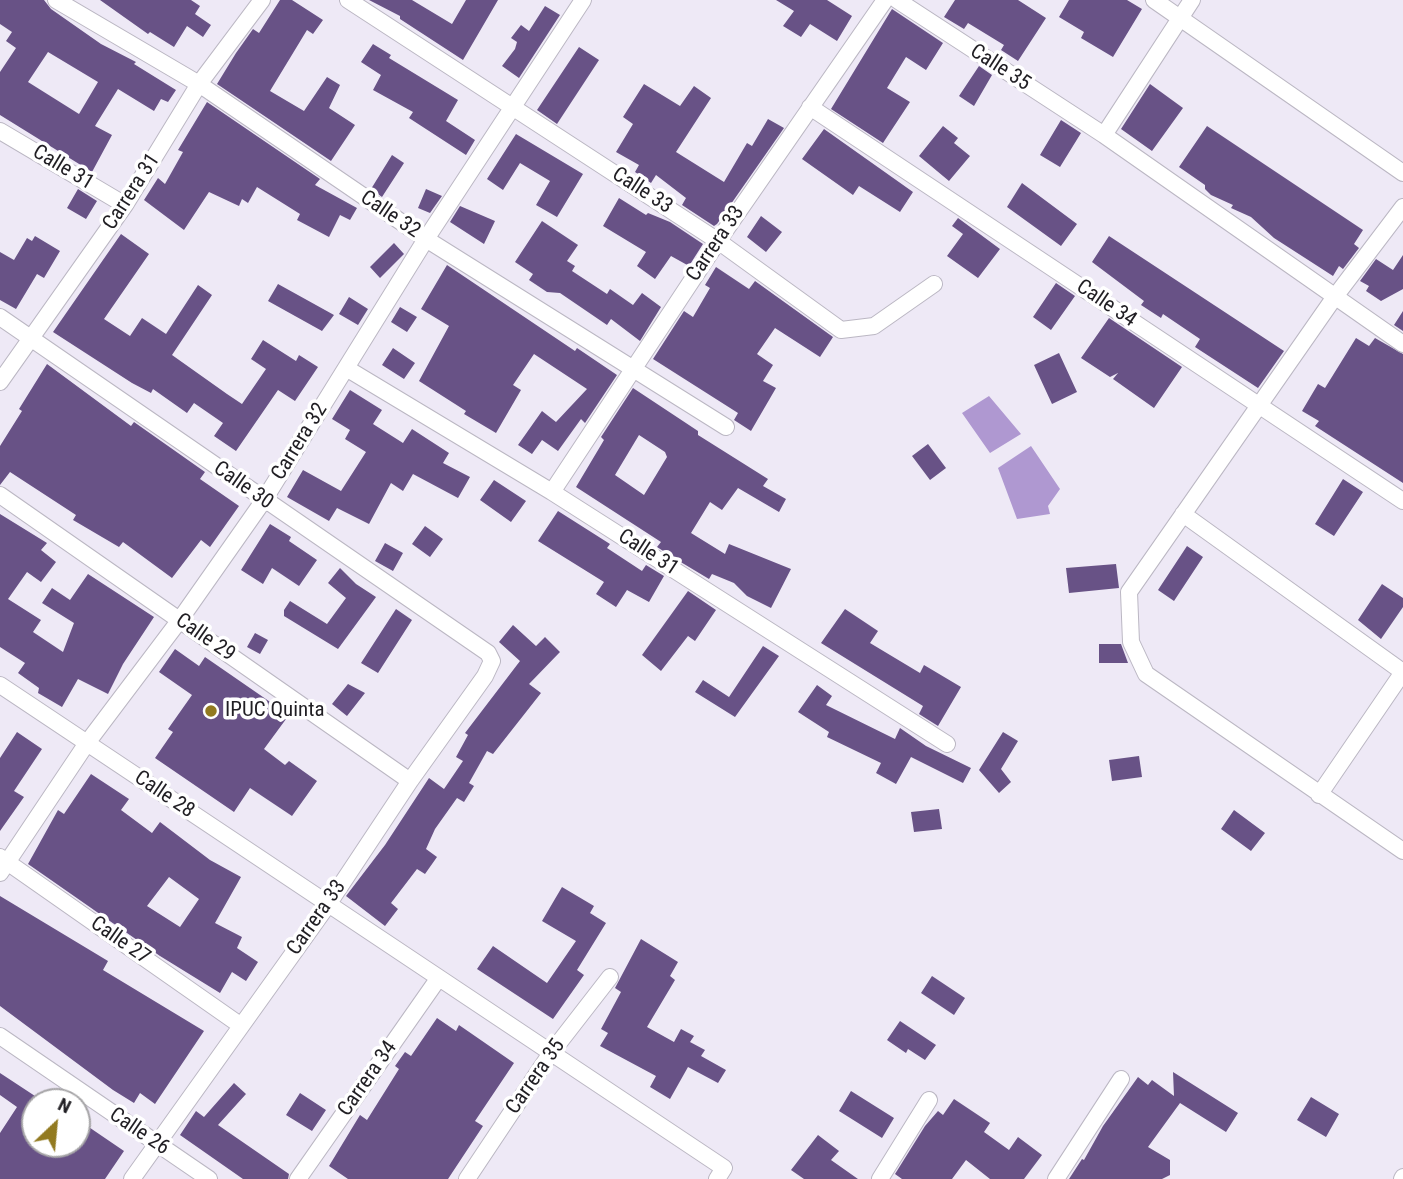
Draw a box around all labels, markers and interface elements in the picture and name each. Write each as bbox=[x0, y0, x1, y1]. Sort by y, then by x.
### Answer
street label: Calle 35 bbox=[965, 39, 1035, 97]
street label: Calle 31 bbox=[28, 140, 98, 196]
street label: Carrera 31 bbox=[98, 149, 166, 235]
street label: Calle 33 bbox=[607, 162, 677, 220]
street label: Calle 32 bbox=[355, 186, 425, 244]
street label: Carrera 33 bbox=[682, 201, 750, 287]
street label: Calle 34 bbox=[1071, 275, 1141, 333]
street label: Carrera 32 bbox=[267, 399, 333, 485]
street label: Calle 30 bbox=[208, 456, 278, 516]
street label: Calle 31 bbox=[613, 524, 683, 582]
street label: Calle 29 bbox=[170, 608, 240, 668]
place label: IPUC Quinta bbox=[225, 698, 324, 724]
marker: IPUC Quinta bbox=[203, 703, 219, 719]
street label: Calle 28 bbox=[129, 766, 199, 824]
street label: Carrera 33 bbox=[282, 876, 352, 960]
street label: Calle 27 bbox=[85, 911, 155, 971]
street label: Carrera 35 bbox=[501, 1035, 571, 1119]
street label: Carrera 34 bbox=[333, 1037, 403, 1121]
north arrow bbox=[21, 1088, 91, 1158]
text: N bbox=[54, 1093, 75, 1118]
street label: Calle 26 bbox=[104, 1103, 174, 1161]

